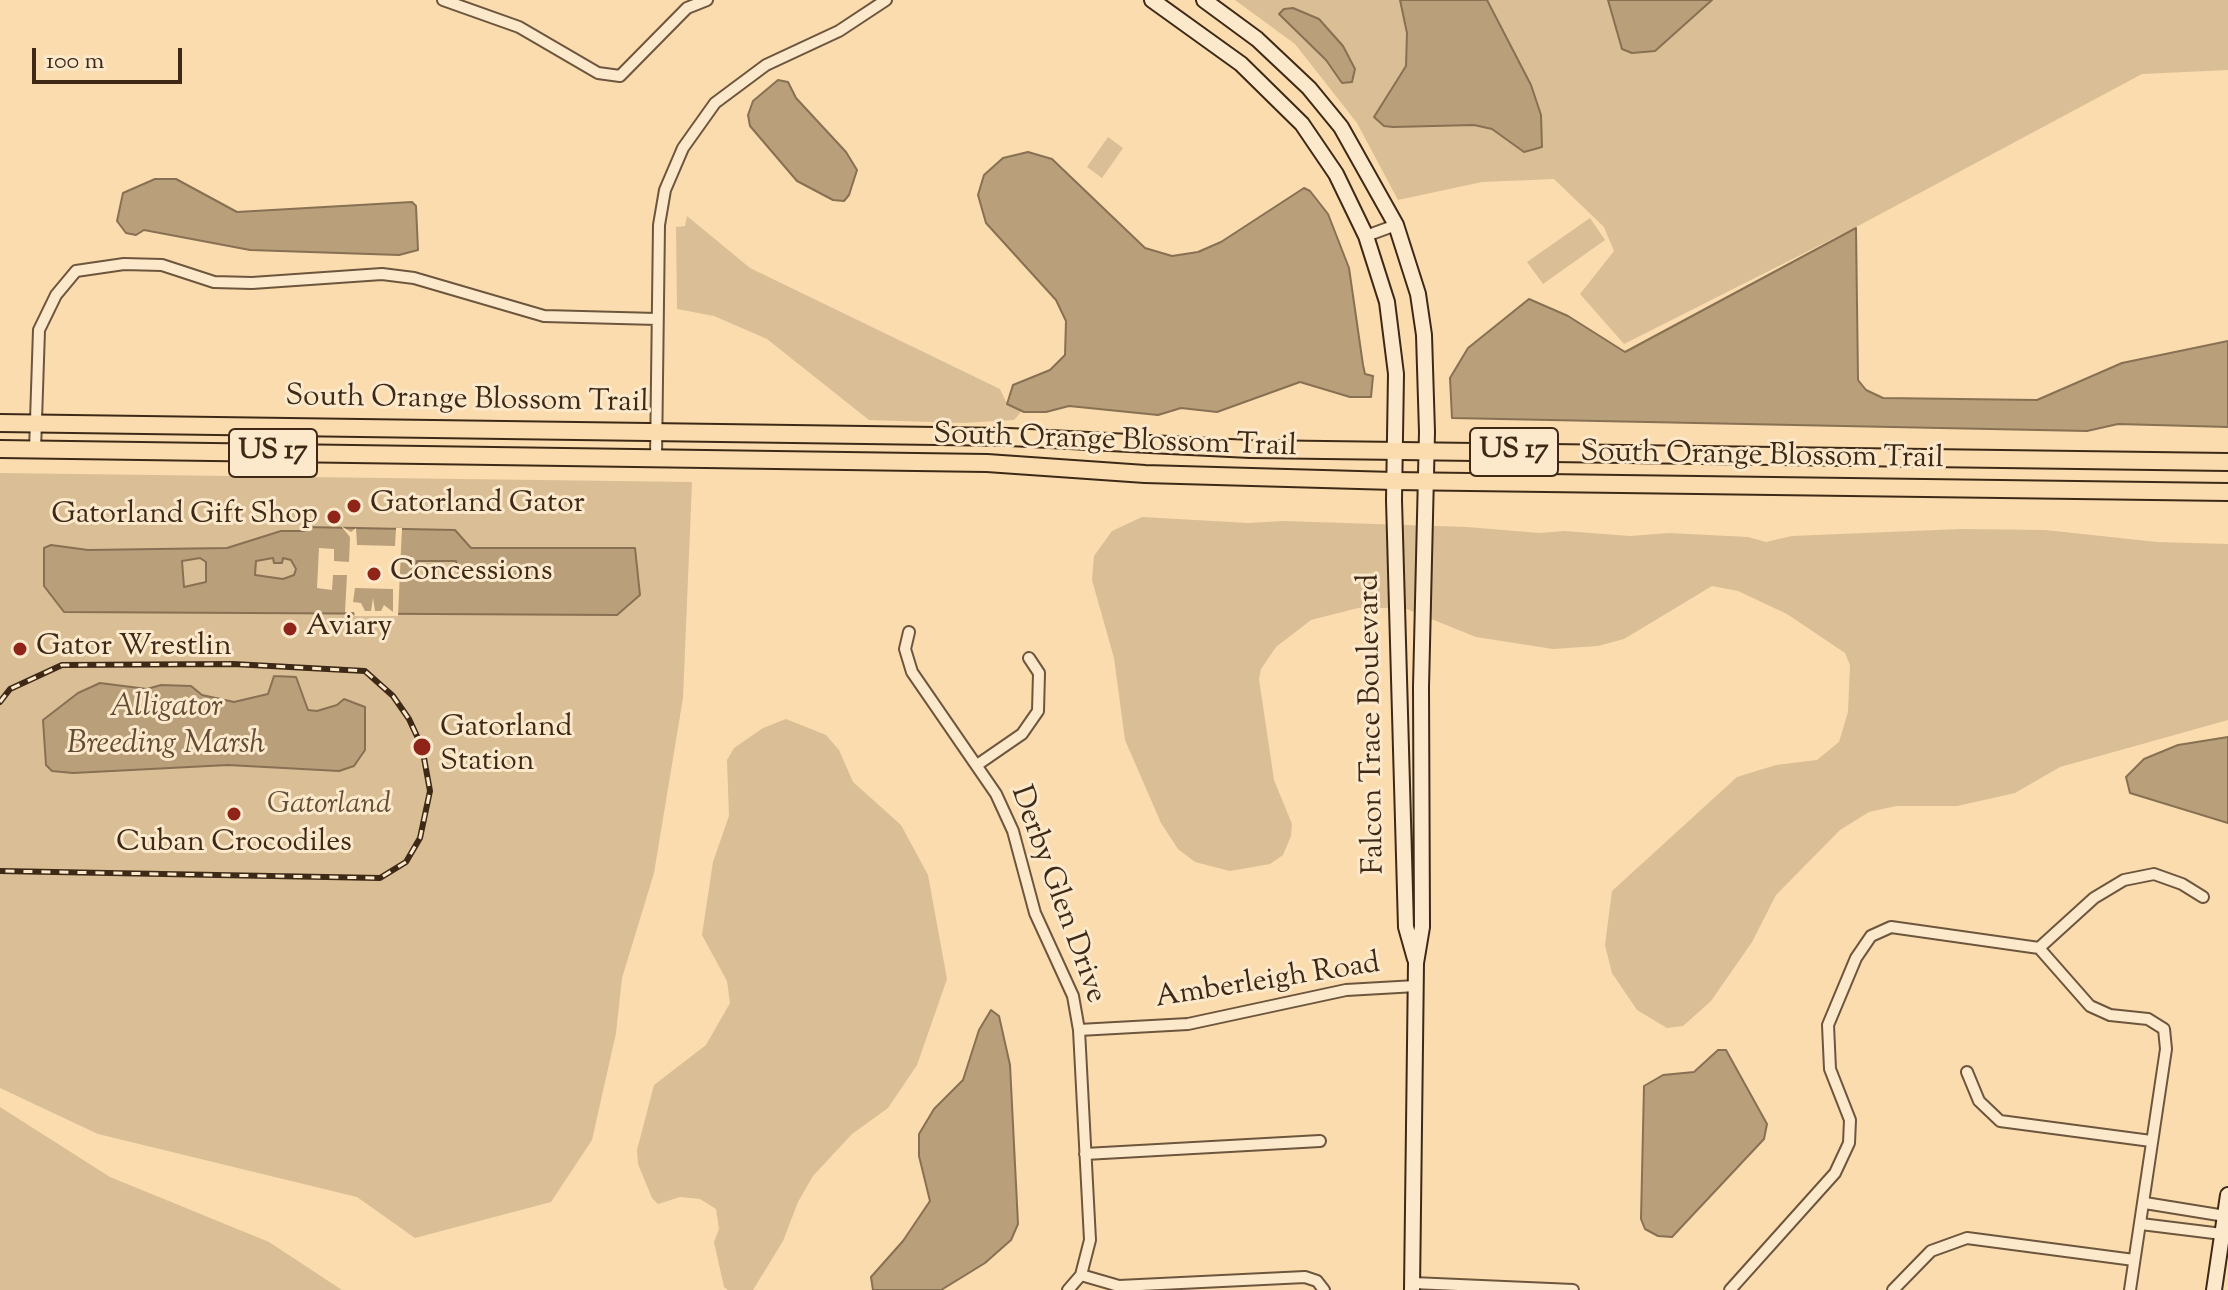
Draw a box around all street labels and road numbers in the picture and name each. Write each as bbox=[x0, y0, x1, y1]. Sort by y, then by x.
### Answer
street label: South Orange Blossom Trail bbox=[285, 381, 649, 423]
street label: South Orange Blossom Trail bbox=[933, 419, 1297, 467]
road number: US 17 bbox=[1470, 428, 1558, 476]
road number: US 17 bbox=[229, 429, 317, 477]
street label: South Orange Blossom Trail bbox=[1580, 437, 1944, 479]
street label: Falcon Trace Boulevard bbox=[1353, 573, 1395, 875]
street label: Derby Glen Drive bbox=[1000, 782, 1112, 1008]
street label: Amberleigh Road bbox=[1153, 947, 1383, 1019]

